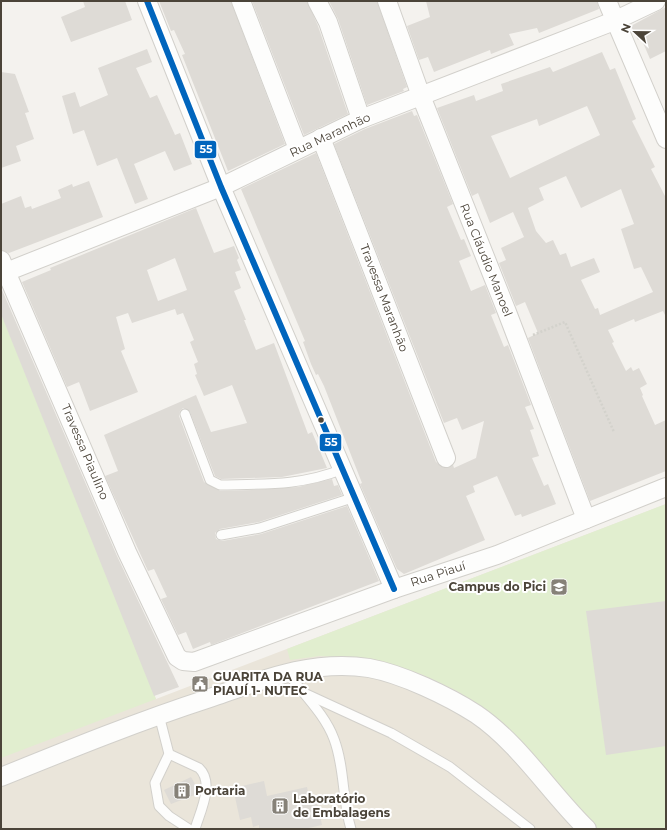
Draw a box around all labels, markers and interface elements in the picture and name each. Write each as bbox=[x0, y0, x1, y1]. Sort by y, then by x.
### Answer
north arrow bbox=[615, 12, 655, 52]
text: N bbox=[618, 22, 634, 35]
street label: Rua Maranhão bbox=[287, 109, 373, 160]
line badge: 55 bbox=[194, 140, 217, 159]
text: 55 bbox=[199, 142, 213, 156]
street label: Rua Cláudio Manoel bbox=[457, 201, 516, 318]
street label: Travessa Maranhão bbox=[357, 242, 412, 354]
street label: Travessa Piaulino bbox=[59, 402, 112, 502]
unlabelled marker bbox=[316, 415, 326, 425]
line badge: 55 bbox=[319, 433, 342, 452]
text: 55 bbox=[324, 435, 338, 449]
street label: Rua Piauí bbox=[408, 557, 468, 589]
school or university icon: Campus do Pici bbox=[549, 577, 569, 597]
place label: Campus do Pici bbox=[448, 579, 546, 594]
place label: GUARITA DA RUA PIAUÍ 1- NUTEC bbox=[213, 669, 324, 698]
public building icon: GUARITA DA RUA PIAUÍ 1- NUTEC bbox=[190, 674, 210, 694]
building icon: Portaria bbox=[172, 781, 192, 801]
place label: Portaria bbox=[195, 783, 245, 798]
place label: Laboratório de Embalagens bbox=[293, 791, 391, 820]
building icon: Laboratório de Embalagens bbox=[270, 796, 290, 816]

